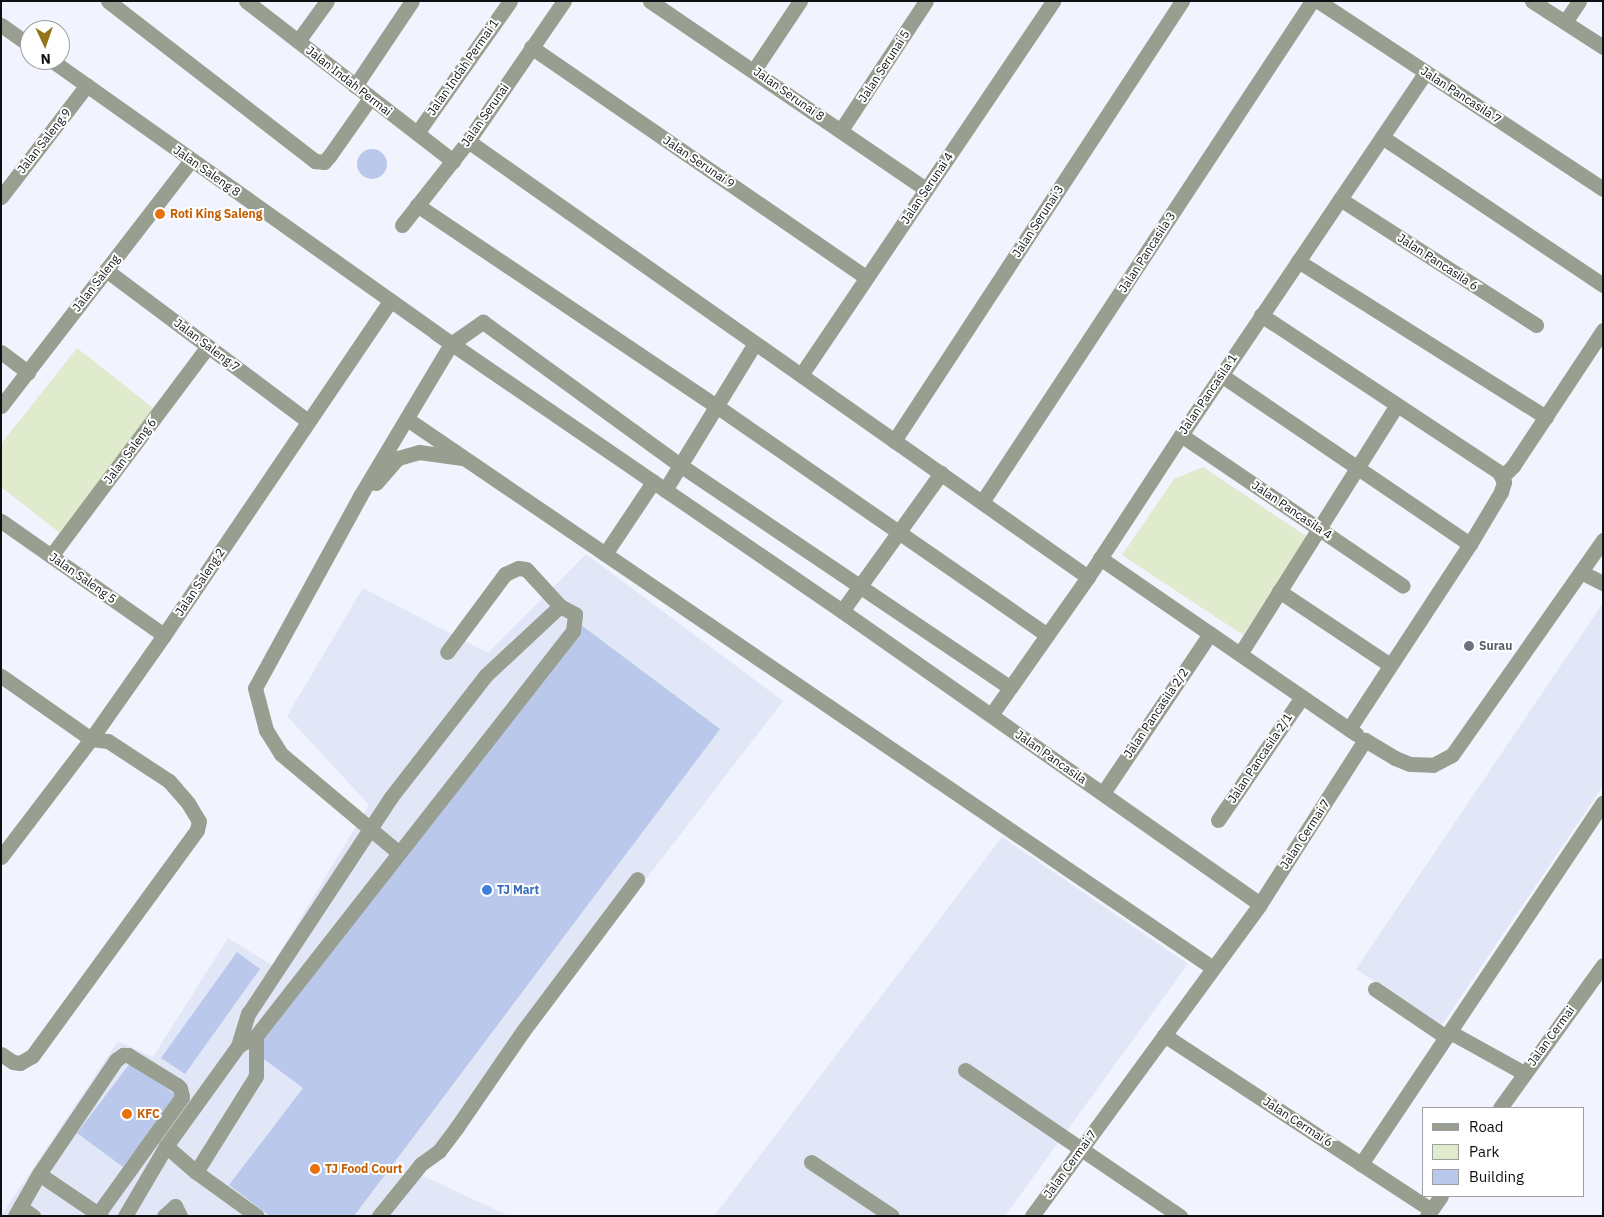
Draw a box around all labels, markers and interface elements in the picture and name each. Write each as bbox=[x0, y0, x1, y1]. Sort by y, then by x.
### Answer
street label: Jalan Indah Permai 1 bbox=[424, 16, 502, 118]
north arrow bbox=[20, 20, 70, 70]
street label: Jalan Serunai 5 bbox=[855, 27, 913, 105]
street label: Jalan Indah Permai bbox=[303, 43, 395, 119]
text: N bbox=[40, 50, 51, 68]
street label: Jalan Serunai 8 bbox=[751, 64, 827, 124]
street label: Jalan Pancasila 7 bbox=[1418, 64, 1504, 126]
street label: Jalan Serunai bbox=[458, 81, 512, 149]
street label: Jalan Saleng 9 bbox=[14, 106, 74, 176]
street label: Jalan Serunai 9 bbox=[661, 133, 737, 191]
street label: Jalan Saleng 8 bbox=[171, 143, 243, 199]
street label: Jalan Serunai 4 bbox=[898, 150, 956, 226]
street label: Jalan Serunai 3 bbox=[1009, 182, 1067, 260]
place label: Roti King Saleng bbox=[170, 207, 262, 221]
marker: Roti King Saleng bbox=[154, 208, 166, 220]
street label: Jalan Pancasila 3 bbox=[1116, 209, 1178, 295]
street label: Jalan Pancasila 6 bbox=[1395, 231, 1481, 293]
street label: Jalan Saleng bbox=[69, 252, 123, 314]
street label: Jalan Saleng 7 bbox=[171, 316, 243, 374]
street label: Jalan Pancasila 1 bbox=[1176, 351, 1240, 437]
street label: Jalan Saleng 6 bbox=[101, 415, 159, 487]
street label: Jalan Pancasila 4 bbox=[1249, 478, 1335, 542]
street label: Jalan Saleng 2 bbox=[172, 546, 228, 618]
street label: Jalan Saleng 5 bbox=[47, 550, 119, 606]
place label: Surau bbox=[1479, 639, 1512, 653]
marker: Surau bbox=[1463, 640, 1475, 652]
street label: Jalan Pancasila 2/2 bbox=[1121, 665, 1191, 761]
street label: Jalan Pancasila 2/1 bbox=[1225, 710, 1295, 806]
street label: Jalan Pancasila bbox=[1013, 727, 1089, 787]
street label: Jalan Cermai 7 bbox=[1277, 796, 1333, 872]
place label: TJ Mart bbox=[497, 883, 539, 897]
marker: TJ Mart bbox=[481, 884, 493, 896]
street label: Jalan Cermai bbox=[1525, 1003, 1577, 1069]
street label: Jalan Cermai 6 bbox=[1260, 1094, 1336, 1150]
place label: KFC bbox=[137, 1107, 160, 1121]
legend bbox=[1422, 1107, 1584, 1197]
marker: KFC bbox=[121, 1108, 133, 1120]
text: Road bbox=[1469, 1117, 1504, 1136]
street label: Jalan Cermai 7 bbox=[1041, 1127, 1099, 1201]
text: Park bbox=[1469, 1142, 1499, 1161]
place label: TJ Food Court bbox=[325, 1162, 402, 1176]
marker: TJ Food Court bbox=[309, 1163, 321, 1175]
text: Building bbox=[1469, 1167, 1524, 1186]

